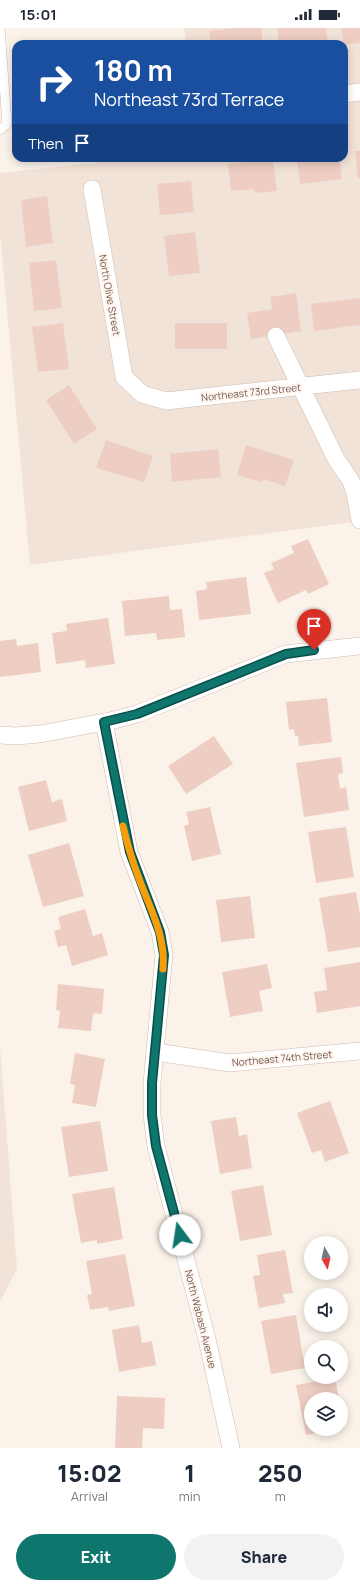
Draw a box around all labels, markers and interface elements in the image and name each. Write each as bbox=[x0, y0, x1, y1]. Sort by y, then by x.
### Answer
text: 15:01 bbox=[20, 4, 57, 25]
text: 180 m bbox=[94, 51, 173, 89]
icon: right bbox=[28, 56, 80, 108]
text: Northeast 73rd Terrace bbox=[94, 87, 284, 111]
icon: arrive bbox=[71, 132, 93, 154]
text: Then bbox=[28, 133, 63, 154]
street label: North Olive Street bbox=[96, 253, 124, 337]
street label: Northeast 73rd Street bbox=[200, 380, 302, 404]
pin bbox=[297, 609, 331, 650]
icon: arrive bbox=[303, 615, 325, 637]
street label: Northeast 74th Street bbox=[231, 1047, 333, 1069]
position arrow bbox=[159, 1214, 201, 1256]
north arrow bbox=[304, 1236, 348, 1280]
map controls bbox=[304, 1236, 348, 1436]
street label: North Wabash Avenue bbox=[182, 1268, 220, 1370]
button: sound bbox=[304, 1288, 348, 1332]
button: search bbox=[304, 1340, 348, 1384]
button: layers bbox=[304, 1392, 348, 1436]
text: 15:02 bbox=[57, 1456, 122, 1489]
text: 1 bbox=[184, 1456, 195, 1489]
text: 250 bbox=[258, 1456, 303, 1489]
text: Arrival bbox=[71, 1487, 108, 1505]
text: min bbox=[179, 1487, 201, 1505]
text: m bbox=[275, 1487, 286, 1505]
button: Exit bbox=[16, 1534, 176, 1580]
button: Share bbox=[184, 1534, 344, 1580]

